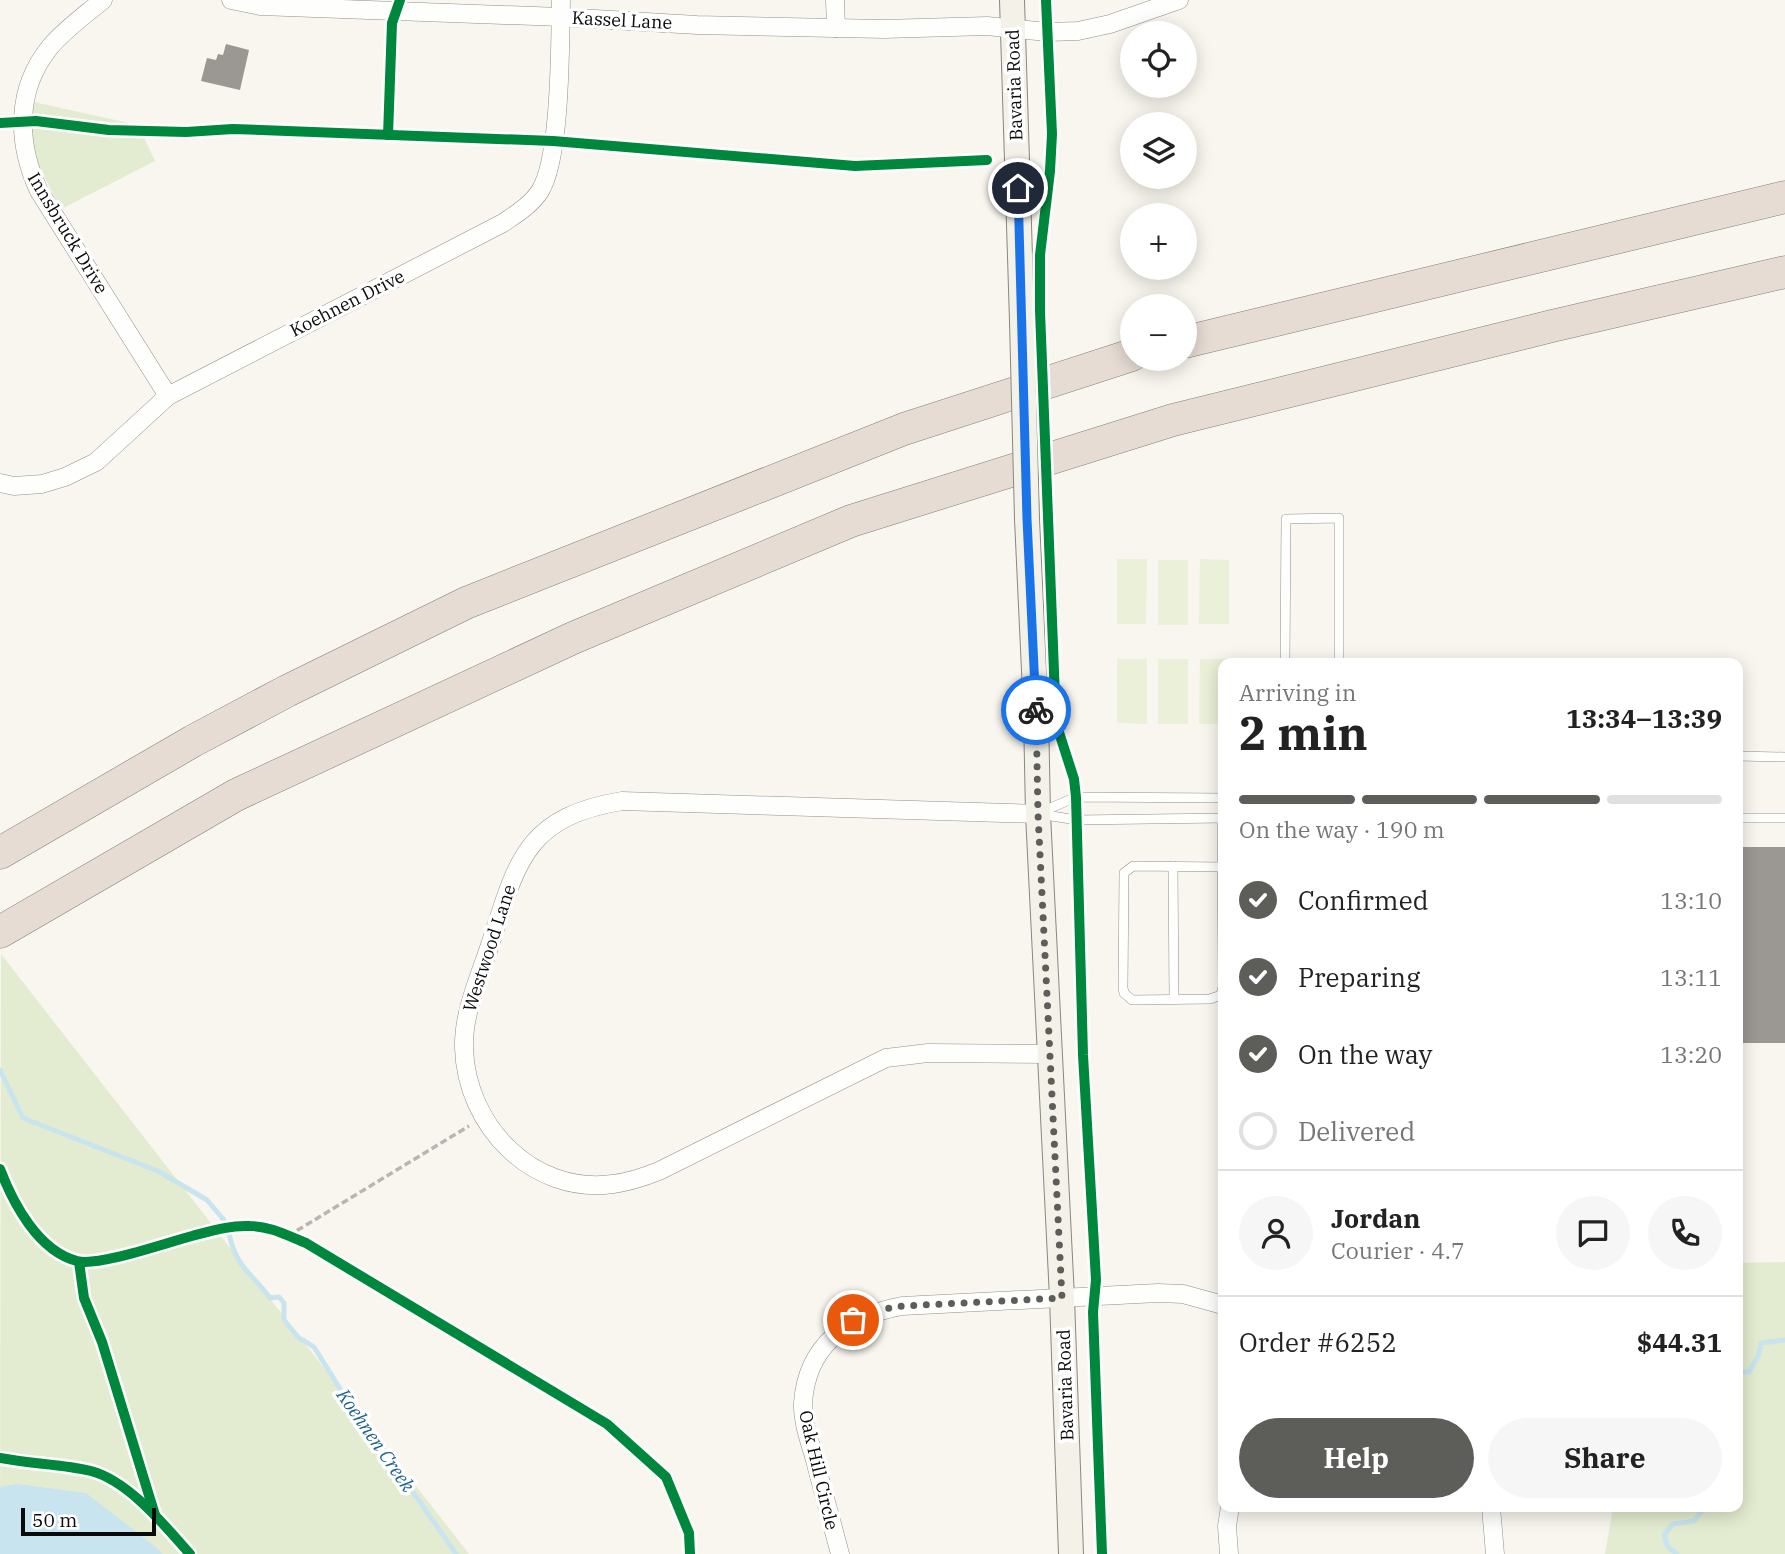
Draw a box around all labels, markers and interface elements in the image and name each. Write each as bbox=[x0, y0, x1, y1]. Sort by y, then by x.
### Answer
street label: Kassel Lane bbox=[571, 6, 673, 34]
map controls bbox=[1120, 21, 1197, 371]
button: locate bbox=[1120, 21, 1197, 98]
street label: Bavaria Road bbox=[1001, 29, 1027, 141]
button: layers bbox=[1120, 112, 1197, 189]
pin bbox=[988, 158, 1048, 218]
street label: Innsbruck Drive bbox=[23, 168, 113, 298]
icon: home bbox=[999, 169, 1037, 207]
button: + bbox=[1120, 203, 1197, 280]
street label: Koehnen Drive bbox=[286, 264, 408, 342]
button: − bbox=[1120, 294, 1197, 371]
courier bbox=[1001, 675, 1071, 745]
text: Arriving in bbox=[1239, 677, 1356, 707]
icon: bike bbox=[1017, 691, 1055, 729]
text: 13:34–13:39 bbox=[1566, 701, 1722, 735]
text: 2 min bbox=[1239, 703, 1368, 763]
text: On the way · 190 m bbox=[1239, 814, 1445, 844]
street label: Westwood Lane bbox=[458, 881, 520, 1015]
icon: check bbox=[1239, 881, 1277, 919]
text: Confirmed bbox=[1298, 883, 1429, 917]
text: 13:10 bbox=[1660, 885, 1722, 915]
icon: check bbox=[1239, 958, 1277, 996]
text: Preparing bbox=[1298, 960, 1420, 994]
text: 13:11 bbox=[1660, 962, 1722, 992]
icon: check bbox=[1239, 1035, 1277, 1073]
text: On the way bbox=[1298, 1037, 1432, 1071]
text: 13:20 bbox=[1660, 1039, 1722, 1069]
text: Delivered bbox=[1298, 1114, 1415, 1148]
button: person bbox=[1239, 1196, 1313, 1270]
button: chat bbox=[1556, 1196, 1630, 1270]
button: phone bbox=[1648, 1196, 1722, 1270]
text: Jordan bbox=[1331, 1201, 1421, 1235]
text: Courier · 4.7 bbox=[1331, 1235, 1465, 1265]
pin bbox=[823, 1290, 883, 1350]
icon: bag bbox=[834, 1301, 872, 1339]
text: Order #6252 bbox=[1239, 1325, 1397, 1359]
text: $44.31 bbox=[1637, 1325, 1722, 1359]
street label: Bavaria Road bbox=[1052, 1329, 1078, 1441]
water label: Koehnen Creek bbox=[331, 1383, 421, 1497]
street label: Oak Hill Circle bbox=[794, 1408, 844, 1532]
button: Help bbox=[1239, 1418, 1474, 1498]
button: Share bbox=[1488, 1418, 1722, 1498]
scale bar bbox=[21, 1505, 156, 1537]
text: 50 m bbox=[32, 1508, 77, 1532]

